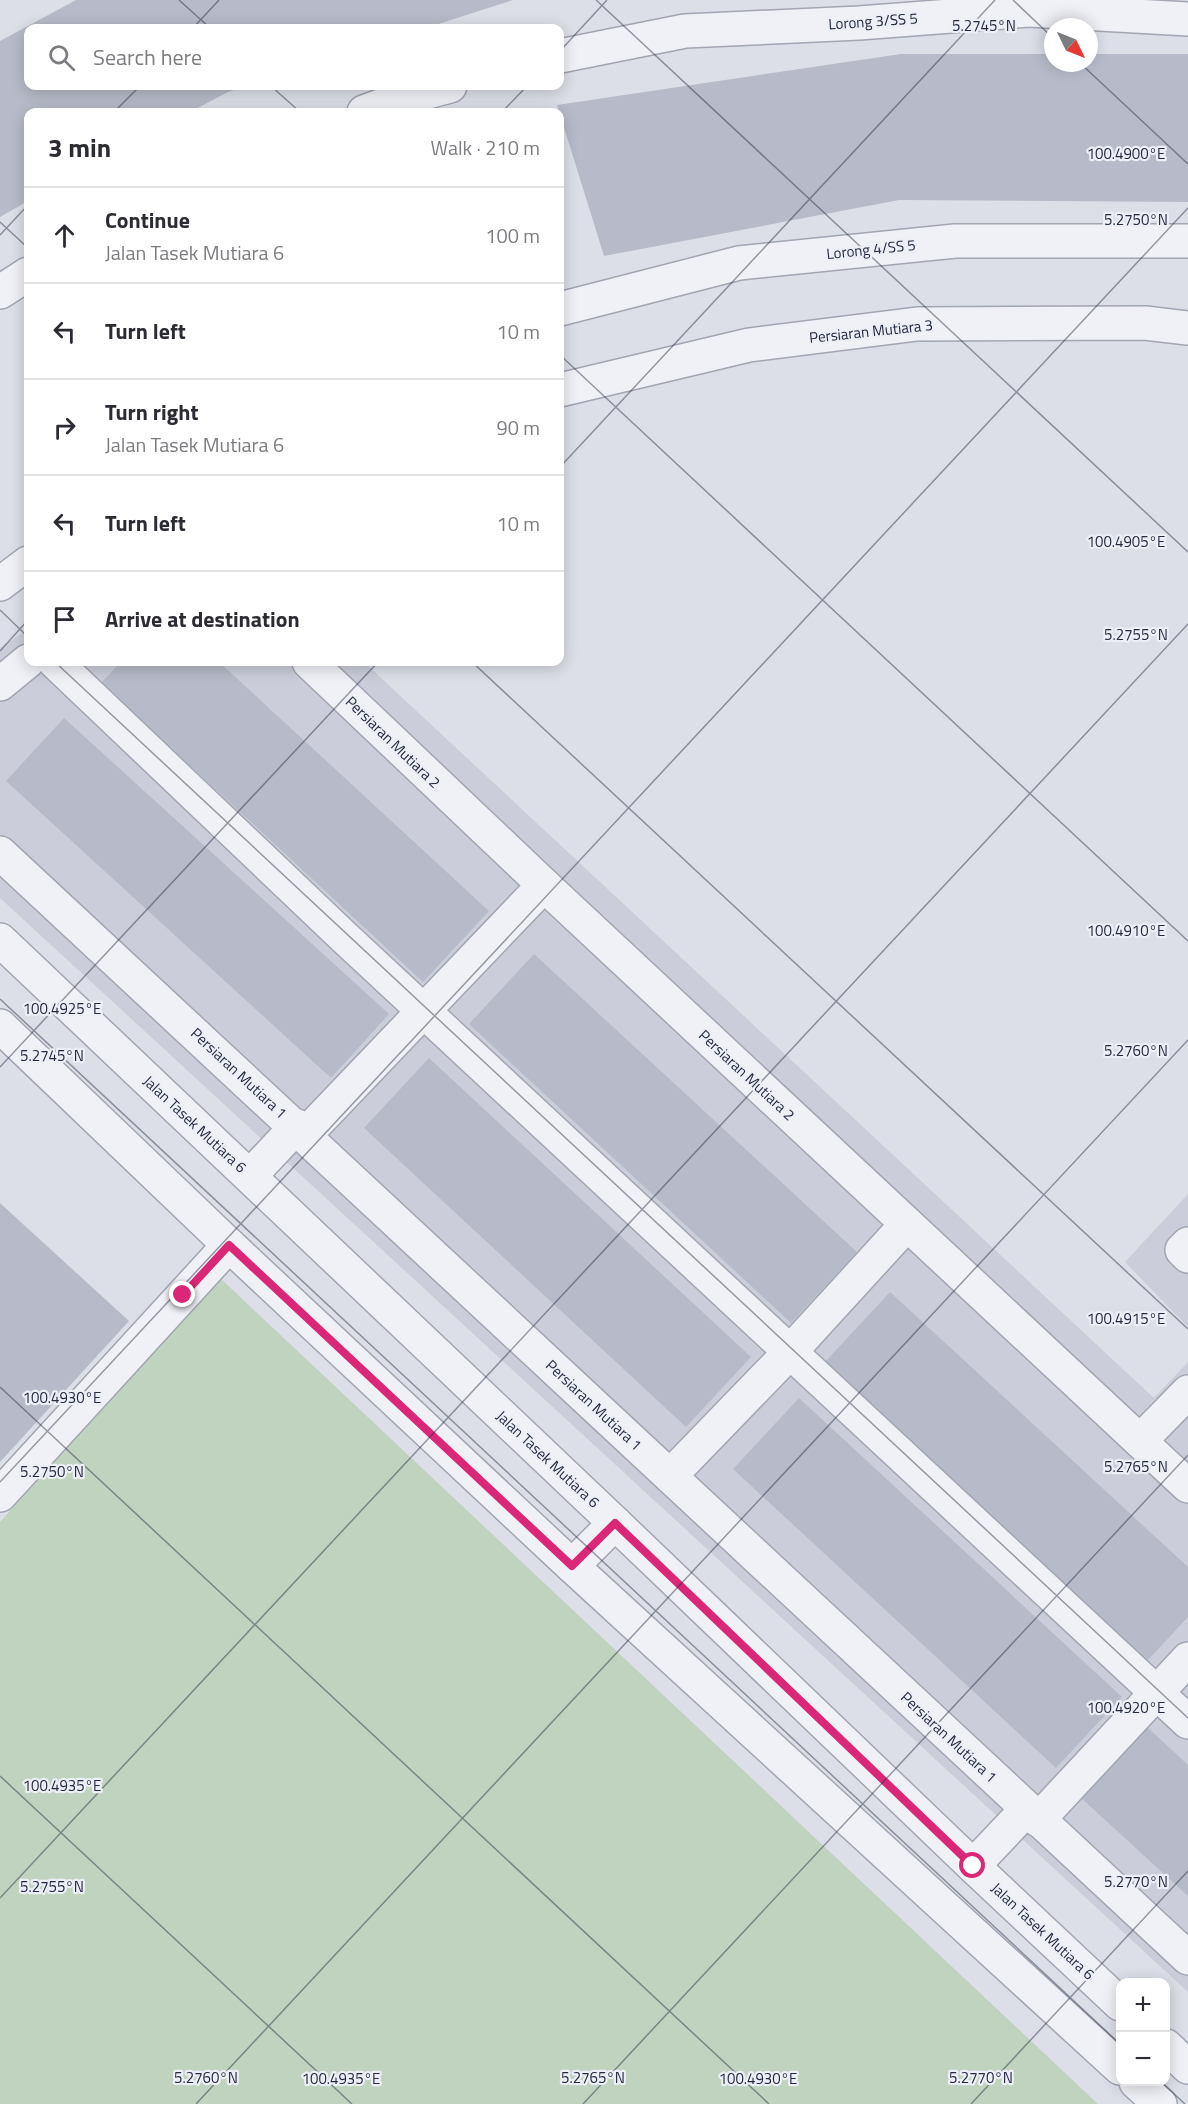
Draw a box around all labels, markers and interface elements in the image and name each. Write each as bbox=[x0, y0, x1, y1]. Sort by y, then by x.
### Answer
street label: Lorong 3/SS 5 bbox=[828, 6, 918, 36]
text: 5.2745°N bbox=[952, 14, 1016, 37]
north arrow bbox=[1044, 18, 1098, 72]
search box bbox=[24, 24, 564, 90]
text: Search here bbox=[93, 40, 202, 74]
icon: search bbox=[45, 41, 78, 74]
text: 3 min bbox=[48, 128, 111, 167]
text: Walk · 210 m bbox=[431, 132, 540, 163]
text: 100.4900°E bbox=[1087, 142, 1165, 165]
text: Continue bbox=[105, 203, 190, 237]
text: 5.2750°N bbox=[1104, 208, 1168, 231]
icon: ahead bbox=[48, 219, 81, 252]
text: 100 m bbox=[485, 220, 540, 251]
street label: Lorong 4/SS 5 bbox=[825, 233, 917, 265]
text: Jalan Tasek Mutiara 6 bbox=[105, 237, 284, 268]
street label: Persiaran Mutiara 3 bbox=[808, 313, 934, 349]
text: Turn left bbox=[105, 314, 186, 348]
icon: left bbox=[48, 315, 81, 348]
text: 10 m bbox=[496, 316, 540, 347]
text: Turn right bbox=[105, 395, 199, 429]
icon: right bbox=[48, 411, 81, 444]
text: 90 m bbox=[496, 412, 540, 443]
text: Jalan Tasek Mutiara 6 bbox=[105, 429, 284, 460]
text: Turn left bbox=[105, 506, 186, 540]
icon: left bbox=[48, 507, 81, 540]
text: 10 m bbox=[496, 508, 540, 539]
text: 100.4905°E bbox=[1087, 530, 1165, 553]
text: Arrive at destination bbox=[105, 602, 300, 636]
icon: arrive bbox=[48, 603, 81, 636]
text: 5.2755°N bbox=[1104, 623, 1168, 646]
street label: Persiaran Mutiara 2 bbox=[340, 690, 446, 794]
text: 100.4910°E bbox=[1087, 919, 1165, 942]
text: 100.4925°E bbox=[23, 997, 101, 1020]
street label: Persiaran Mutiara 1 bbox=[186, 1022, 292, 1124]
street label: Persiaran Mutiara 2 bbox=[694, 1024, 800, 1126]
text: 5.2760°N bbox=[1104, 1039, 1168, 1062]
text: 5.2745°N bbox=[20, 1044, 84, 1067]
street label: Jalan Tasek Mutiara 6 bbox=[138, 1070, 252, 1178]
route end bbox=[169, 1281, 195, 1307]
text: 100.4915°E bbox=[1087, 1307, 1165, 1330]
street label: Persiaran Mutiara 1 bbox=[541, 1354, 647, 1456]
text: 100.4930°E bbox=[23, 1386, 101, 1409]
street label: Jalan Tasek Mutiara 6 bbox=[491, 1405, 605, 1513]
text: 5.2765°N bbox=[1104, 1455, 1168, 1478]
text: 5.2750°N bbox=[20, 1460, 84, 1483]
street label: Persiaran Mutiara 1 bbox=[896, 1686, 1002, 1788]
text: 100.4920°E bbox=[1087, 1696, 1165, 1719]
text: 100.4935°E bbox=[23, 1774, 101, 1797]
route start bbox=[959, 1852, 985, 1878]
text: 5.2770°N bbox=[1104, 1870, 1168, 1893]
text: 5.2755°N bbox=[20, 1875, 84, 1898]
street label: Jalan Tasek Mutiara 6 bbox=[986, 1877, 1100, 1985]
map controls bbox=[1116, 1978, 1170, 2086]
button: + bbox=[1116, 1978, 1170, 2032]
button: − bbox=[1116, 2032, 1170, 2086]
text: 5.2760°N bbox=[174, 2066, 238, 2089]
text: 5.2765°N bbox=[561, 2066, 625, 2089]
text: 5.2770°N bbox=[949, 2066, 1013, 2089]
text: 100.4935°E bbox=[302, 2067, 380, 2090]
text: 100.4930°E bbox=[719, 2067, 797, 2090]

